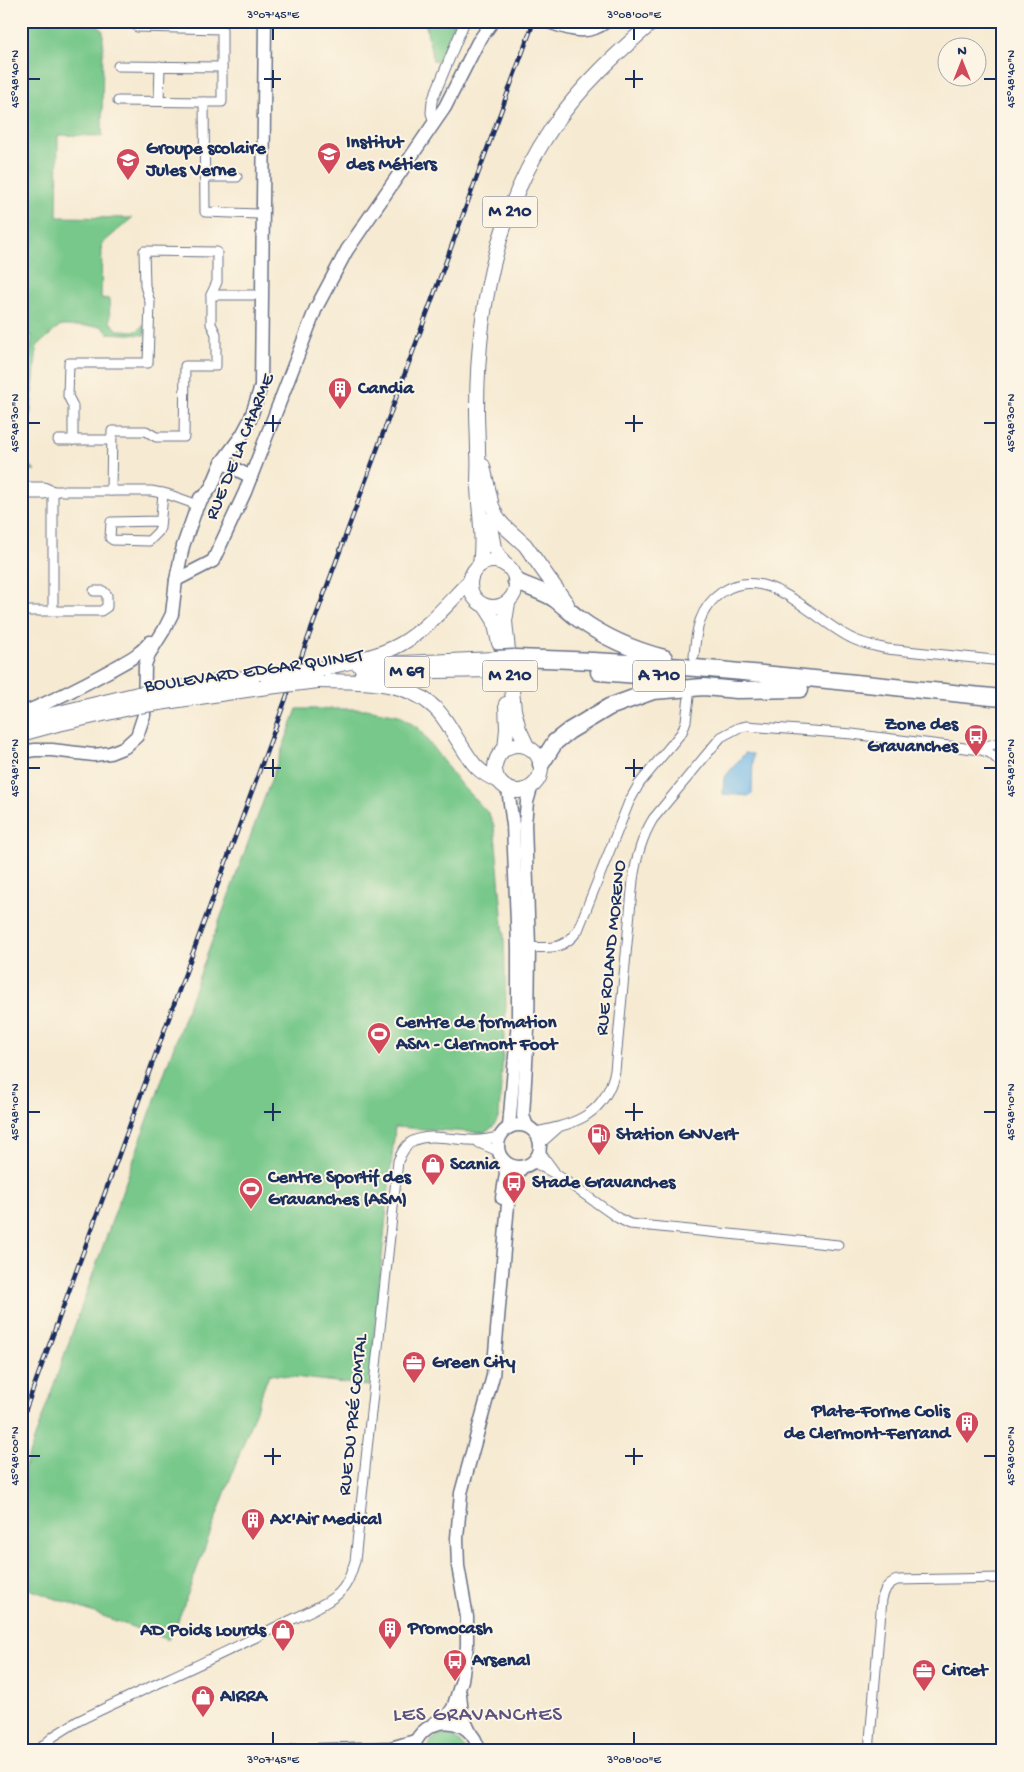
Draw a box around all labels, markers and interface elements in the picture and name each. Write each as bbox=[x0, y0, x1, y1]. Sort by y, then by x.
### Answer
text: 3°07'45"E bbox=[246, 9, 300, 23]
text: 3°08'00"E bbox=[606, 9, 662, 23]
north arrow bbox=[936, 38, 986, 88]
text: N bbox=[957, 43, 967, 60]
text: 45°48'40"N bbox=[9, 50, 23, 108]
text: 45°48'40"N bbox=[1005, 50, 1019, 108]
place label: Institut des Métiers bbox=[346, 132, 438, 177]
place label: Groupe scolaire Jules Verne bbox=[145, 138, 267, 183]
school or university icon: Institut des Métiers bbox=[316, 141, 342, 175]
school or university icon: Groupe scolaire Jules Verne bbox=[115, 147, 141, 181]
road number: M 210 bbox=[482, 196, 538, 228]
street label: RUE DE LA CHARME bbox=[201, 369, 281, 524]
building icon: Candia bbox=[327, 376, 353, 410]
place label: Candia bbox=[357, 378, 415, 401]
text: 45°48'30"N bbox=[9, 394, 23, 452]
text: 45°48'30"N bbox=[1005, 394, 1019, 452]
street label: BOULEVARD EDGAR QUINET bbox=[142, 645, 366, 699]
road number: M 69 bbox=[384, 656, 430, 688]
road number: M 210 bbox=[482, 660, 538, 691]
road number: A 710 bbox=[633, 660, 685, 691]
place label: Zone des Gravanches bbox=[867, 714, 959, 759]
bus stop icon: Zone des Gravanches bbox=[963, 723, 989, 757]
text: 45°48'20"N bbox=[9, 739, 23, 797]
text: 45°48'20"N bbox=[1005, 739, 1019, 797]
street label: RUE ROLAND MORENO bbox=[591, 859, 633, 1037]
place label: Centre de formation ASM - Clermont Foot bbox=[395, 1012, 559, 1057]
sports icon: Centre de formation ASM - Clermont Foot bbox=[366, 1021, 392, 1055]
text: 45°48'10"N bbox=[9, 1083, 23, 1141]
text: 45°48'10"N bbox=[1005, 1083, 1019, 1141]
fuel station icon: Station GNVert bbox=[586, 1122, 612, 1156]
place label: Station GNVert bbox=[616, 1124, 740, 1147]
shop icon: Scania bbox=[420, 1152, 446, 1186]
place label: Scania bbox=[450, 1154, 501, 1177]
place label: Centre Sportif des Gravanches (ASM) bbox=[267, 1167, 412, 1212]
bus stop icon: Stade Gravanches bbox=[501, 1170, 527, 1204]
place label: Stade Gravanches bbox=[532, 1172, 676, 1195]
sports icon: Centre Sportif des Gravanches (ASM) bbox=[238, 1176, 264, 1210]
street label: RUE DU PRÉ COMTAL bbox=[334, 1332, 374, 1497]
office icon: Green City bbox=[401, 1350, 427, 1384]
place label: Green City bbox=[432, 1352, 516, 1375]
place label: Plate-Forme Colis de Clermont-Ferrand bbox=[784, 1401, 952, 1446]
building icon: Plate-Forme Colis de Clermont-Ferrand bbox=[954, 1410, 980, 1444]
text: 45°48'00"N bbox=[9, 1426, 23, 1486]
text: 45°48'00"N bbox=[1005, 1426, 1019, 1486]
building icon: Ax'Air Medical bbox=[240, 1507, 266, 1541]
place label: Ax'Air Medical bbox=[269, 1509, 382, 1532]
building icon: Promocash bbox=[377, 1616, 403, 1650]
shop icon: AD Poids Lourds bbox=[270, 1618, 296, 1652]
place label: Promocash bbox=[407, 1618, 493, 1641]
place label: AD Poids Lourds bbox=[139, 1620, 267, 1643]
bus stop icon: Arsenal bbox=[442, 1648, 468, 1682]
place label: Arsenal bbox=[471, 1650, 531, 1673]
office icon: Circet bbox=[911, 1658, 937, 1692]
place label: Circet bbox=[941, 1660, 989, 1683]
shop icon: AIRRA bbox=[190, 1684, 216, 1718]
place label: AIRRA bbox=[219, 1686, 269, 1709]
district label: LES GRAVANCHES bbox=[393, 1704, 563, 1729]
text: 3°07'45"E bbox=[246, 1754, 300, 1768]
text: 3°08'00"E bbox=[606, 1754, 662, 1768]

